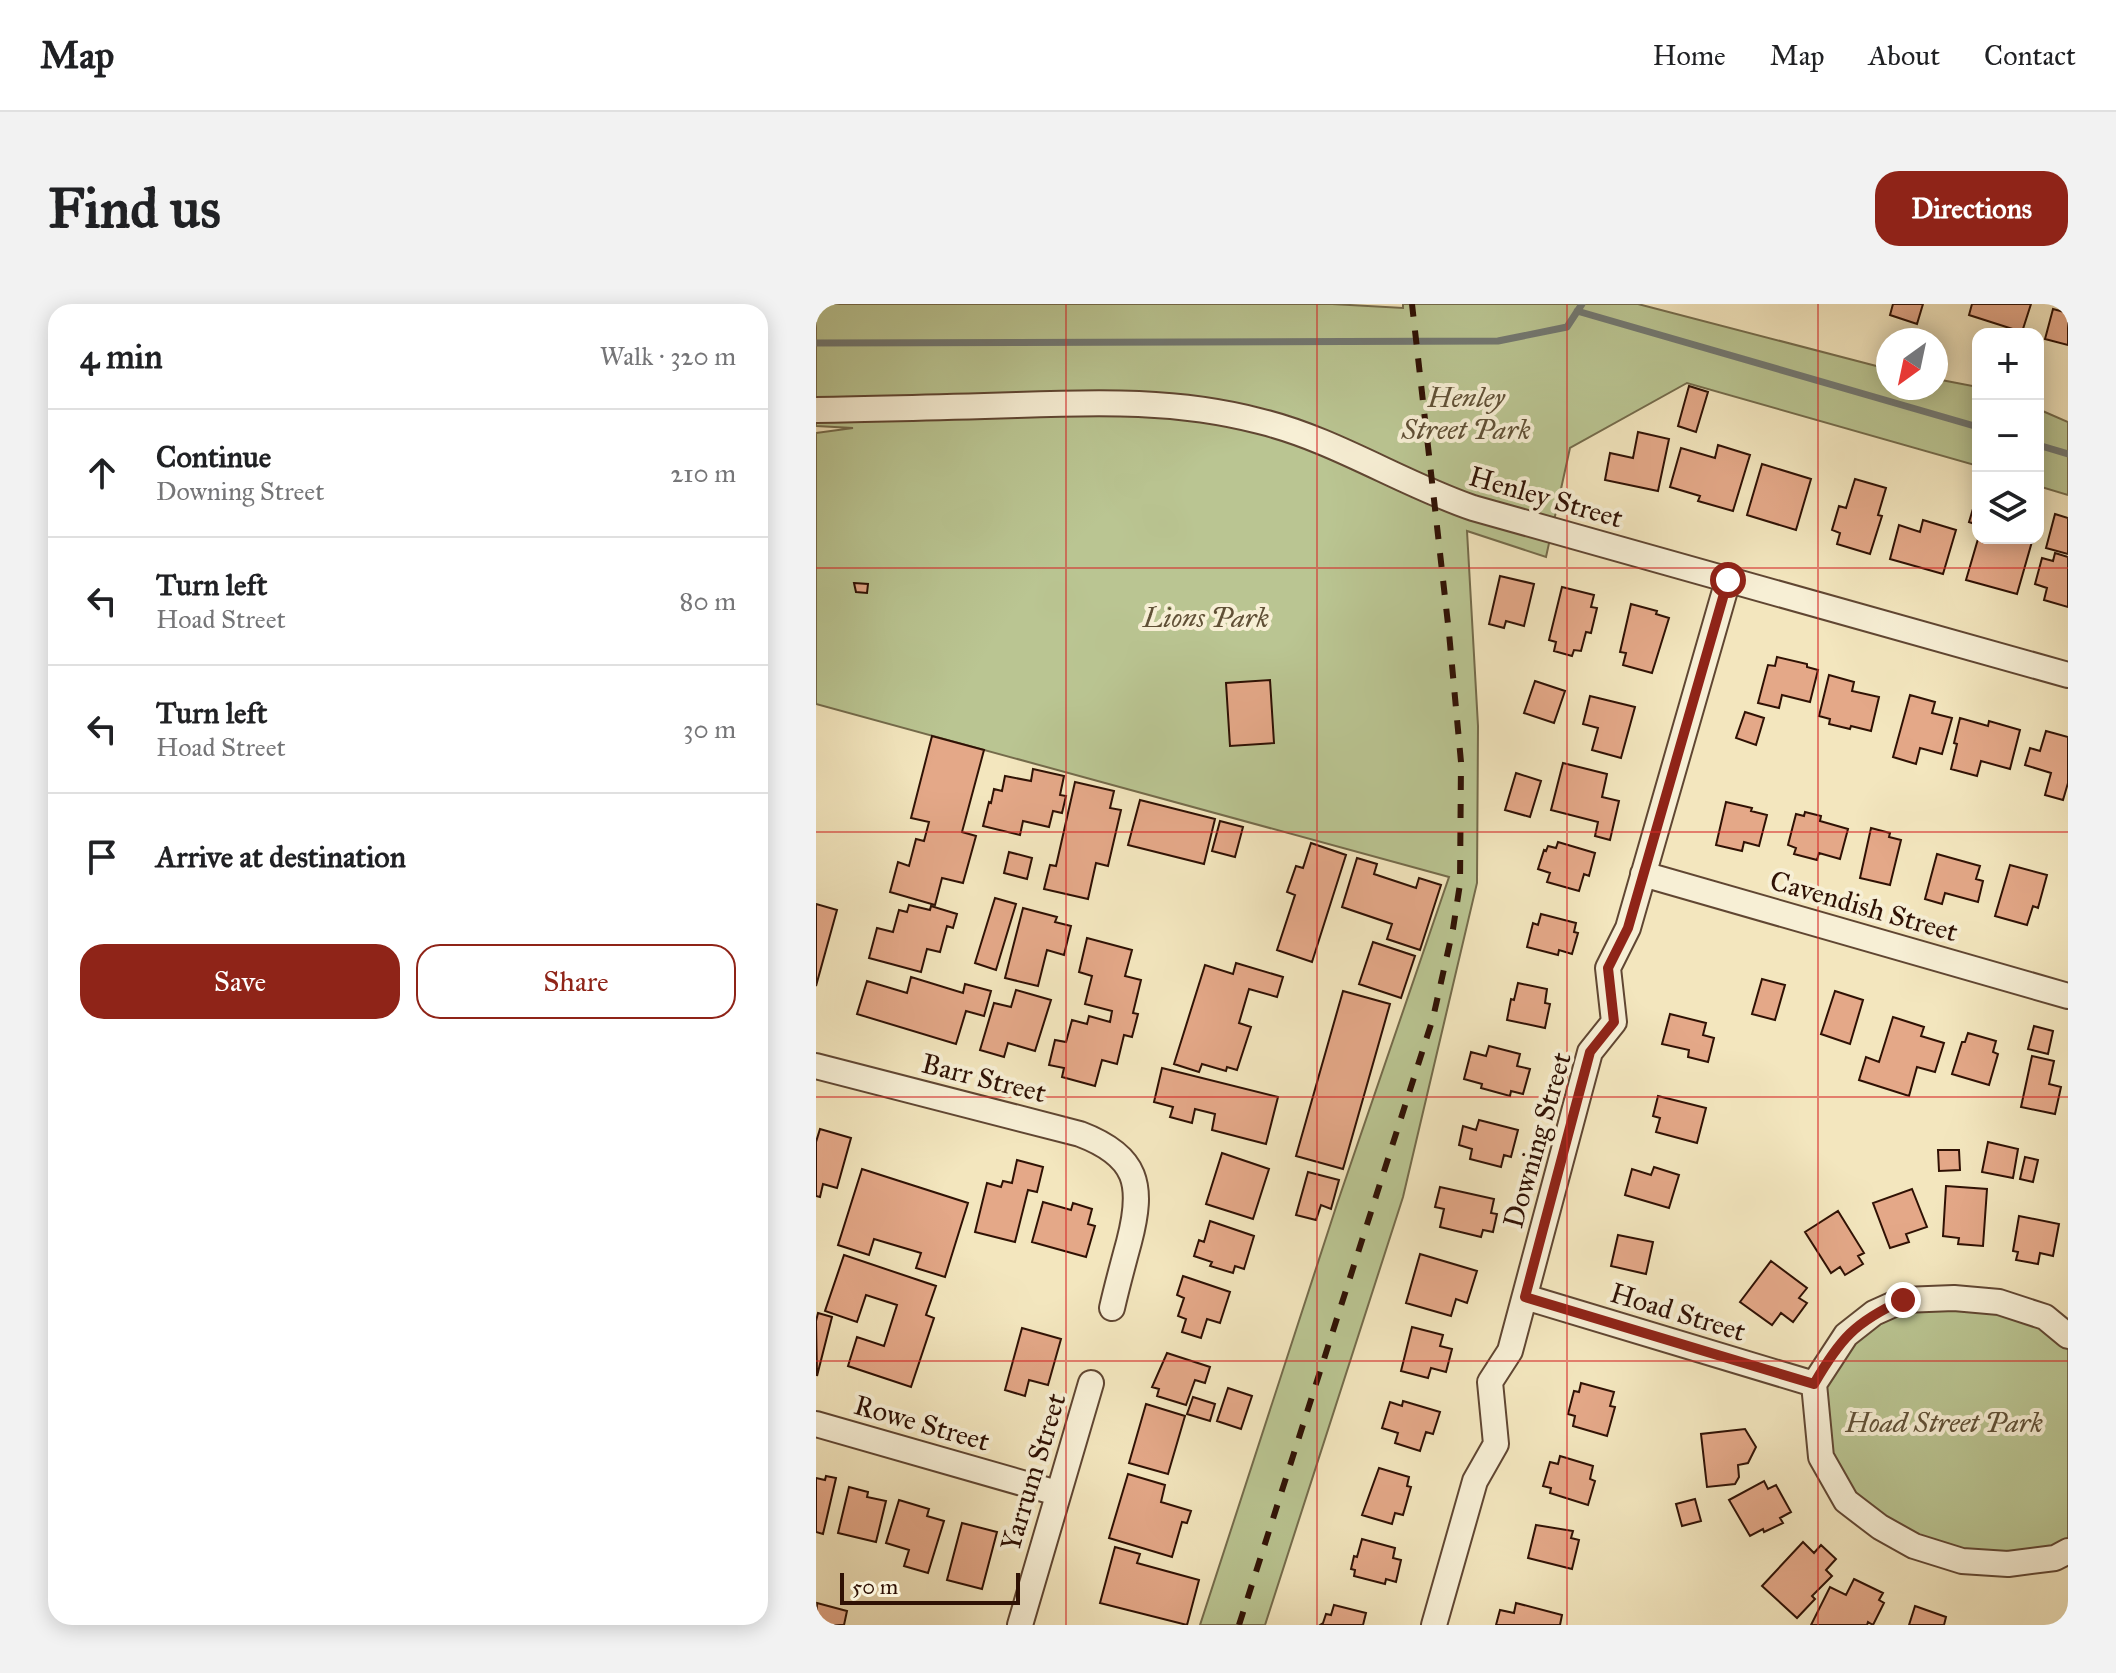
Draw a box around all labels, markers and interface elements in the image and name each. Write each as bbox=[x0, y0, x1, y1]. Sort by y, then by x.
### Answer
text: Map bbox=[40, 32, 114, 78]
text: Home bbox=[1653, 38, 1726, 73]
text: Map bbox=[1770, 38, 1824, 73]
text: About bbox=[1868, 38, 1940, 73]
text: Contact bbox=[1984, 38, 2076, 73]
button: Directions bbox=[1875, 171, 2068, 246]
text: Find us bbox=[48, 174, 221, 242]
north arrow bbox=[1876, 328, 1948, 400]
map controls bbox=[1972, 328, 2044, 544]
button: + bbox=[1972, 328, 2044, 400]
text: 4 min bbox=[80, 336, 163, 377]
text: Walk · 320 m bbox=[600, 340, 736, 372]
park label: Henley Street Park bbox=[1400, 380, 1531, 447]
button: − bbox=[1972, 400, 2044, 472]
text: Continue bbox=[156, 439, 271, 475]
icon: ahead bbox=[80, 451, 124, 495]
text: 210 m bbox=[670, 457, 736, 489]
street label: Henley Street bbox=[1465, 458, 1627, 536]
button: layers bbox=[1972, 472, 2044, 544]
text: Downing Street bbox=[156, 475, 324, 507]
route start bbox=[1710, 562, 1746, 598]
text: Turn left bbox=[156, 567, 267, 603]
icon: left bbox=[80, 579, 124, 623]
text: 80 m bbox=[680, 585, 736, 617]
park label: Lions Park bbox=[1141, 600, 1270, 635]
text: Hoad Street bbox=[156, 603, 286, 635]
text: Turn left bbox=[156, 695, 267, 731]
icon: left bbox=[80, 707, 124, 751]
text: 30 m bbox=[683, 713, 736, 745]
text: Hoad Street bbox=[156, 731, 286, 763]
icon: arrive bbox=[80, 835, 124, 879]
text: Arrive at destination bbox=[156, 839, 406, 875]
street label: Cavendish Street bbox=[1766, 862, 1962, 950]
button: Save bbox=[80, 944, 400, 1019]
button: Share bbox=[416, 944, 736, 1019]
street label: Barr Street bbox=[918, 1046, 1050, 1110]
street label: Downing Street bbox=[1495, 1048, 1579, 1232]
street label: Hoad Street bbox=[1606, 1275, 1750, 1349]
route end bbox=[1885, 1282, 1921, 1318]
street label: Rowe Street bbox=[850, 1387, 994, 1459]
street label: Yarrum Street bbox=[992, 1389, 1074, 1555]
park label: Hoad Street Park bbox=[1844, 1405, 2044, 1440]
scale bar bbox=[840, 1569, 1020, 1605]
text: 50 m bbox=[852, 1573, 898, 1600]

